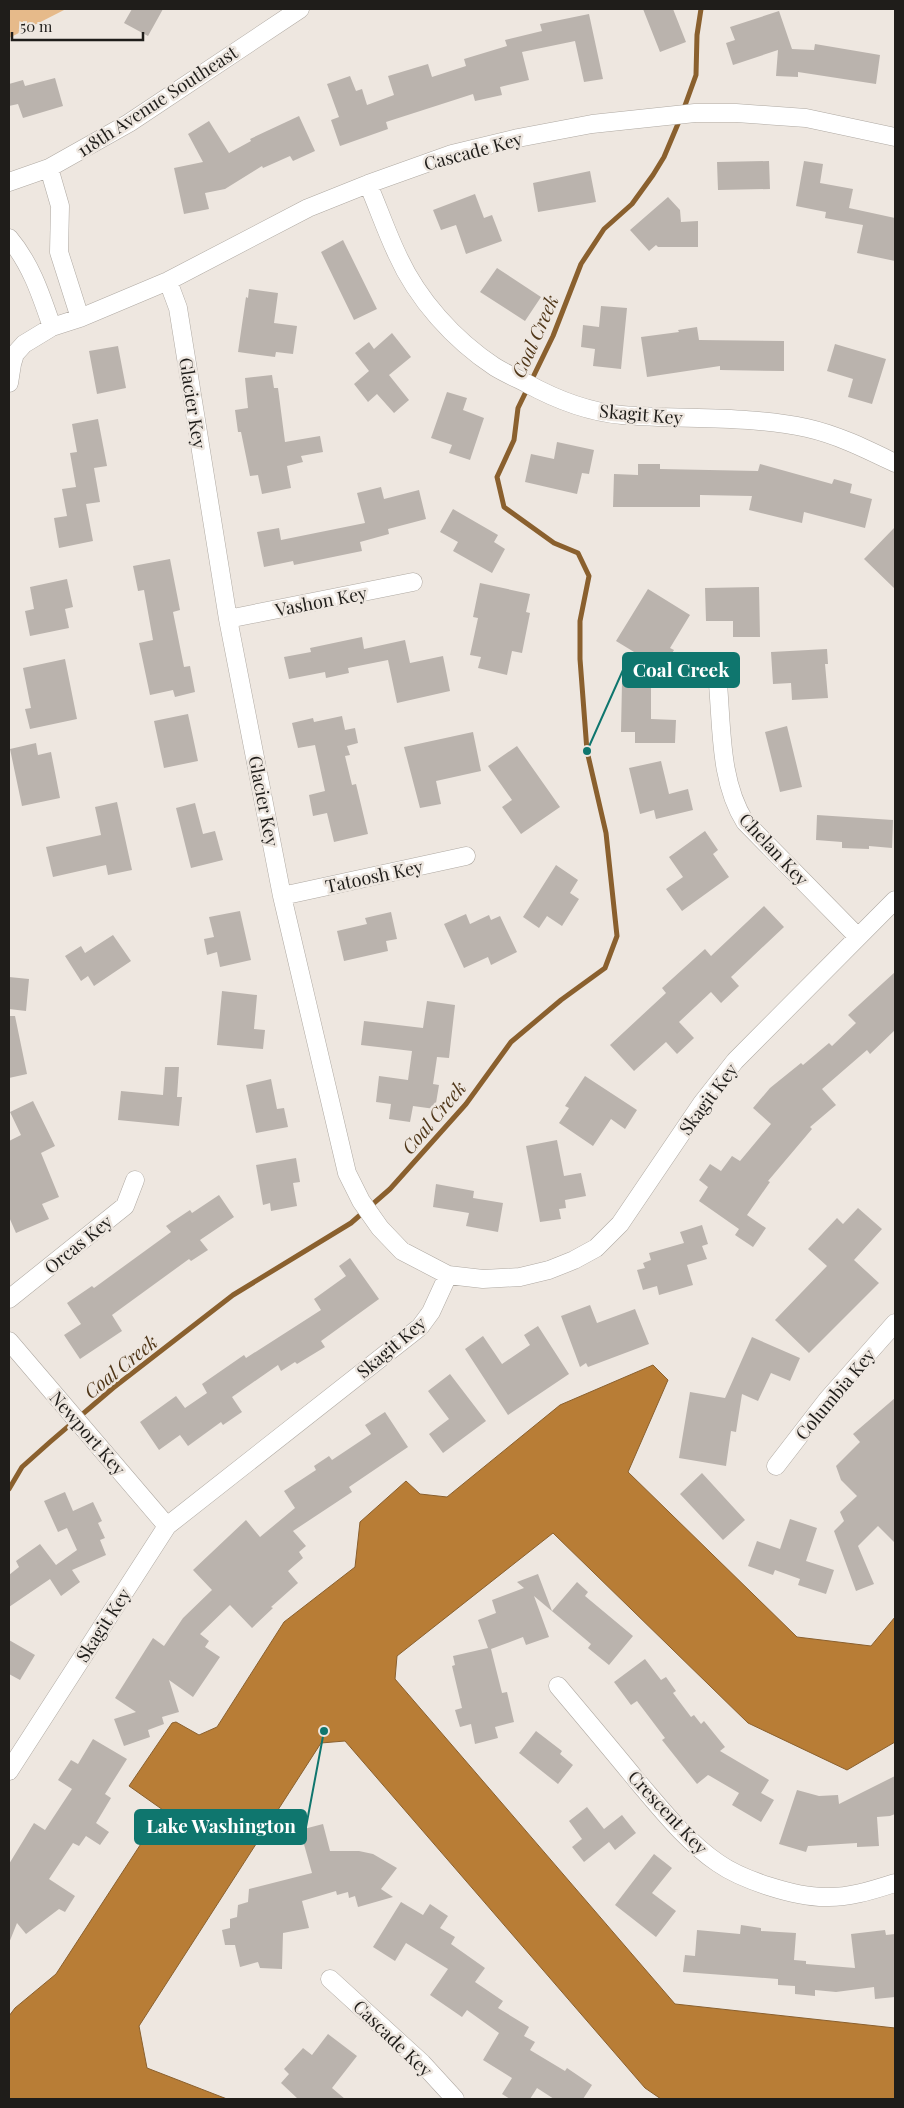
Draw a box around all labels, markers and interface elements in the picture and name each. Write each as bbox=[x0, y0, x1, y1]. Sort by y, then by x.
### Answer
scale bar bbox=[12, 10, 144, 42]
text: 50 m bbox=[20, 16, 53, 36]
street label: 118th Avenue Southeast bbox=[72, 40, 242, 162]
street label: Cascade Key bbox=[421, 126, 525, 176]
water label: Coal Creek bbox=[504, 290, 564, 381]
street label: Glacier Key bbox=[174, 356, 212, 450]
street label: Skagit Key bbox=[598, 398, 684, 430]
street label: Vashon Key bbox=[272, 580, 369, 622]
callout: Coal Creek bbox=[623, 653, 739, 687]
text: Coal Creek bbox=[633, 656, 730, 682]
street label: Glacier Key bbox=[243, 754, 285, 848]
street label: Chelan Key bbox=[734, 807, 814, 891]
street label: Tatoosh Key bbox=[323, 854, 425, 898]
street label: Skagit Key bbox=[673, 1058, 743, 1140]
water label: Coal Creek bbox=[395, 1075, 471, 1159]
street label: Orcas Key bbox=[39, 1209, 117, 1279]
street label: Skagit Key bbox=[351, 1311, 431, 1383]
water label: Coal Creek bbox=[78, 1328, 162, 1404]
street label: Columbia Key bbox=[790, 1343, 880, 1445]
street label: Newport Key bbox=[45, 1386, 131, 1480]
street label: Skagit Key bbox=[70, 1583, 136, 1667]
street label: Crescent Key bbox=[623, 1765, 713, 1859]
callout: Lake Washington bbox=[135, 1810, 306, 1844]
text: Lake Washington bbox=[146, 1812, 296, 1838]
street label: Cascade Key bbox=[348, 1994, 438, 2082]

